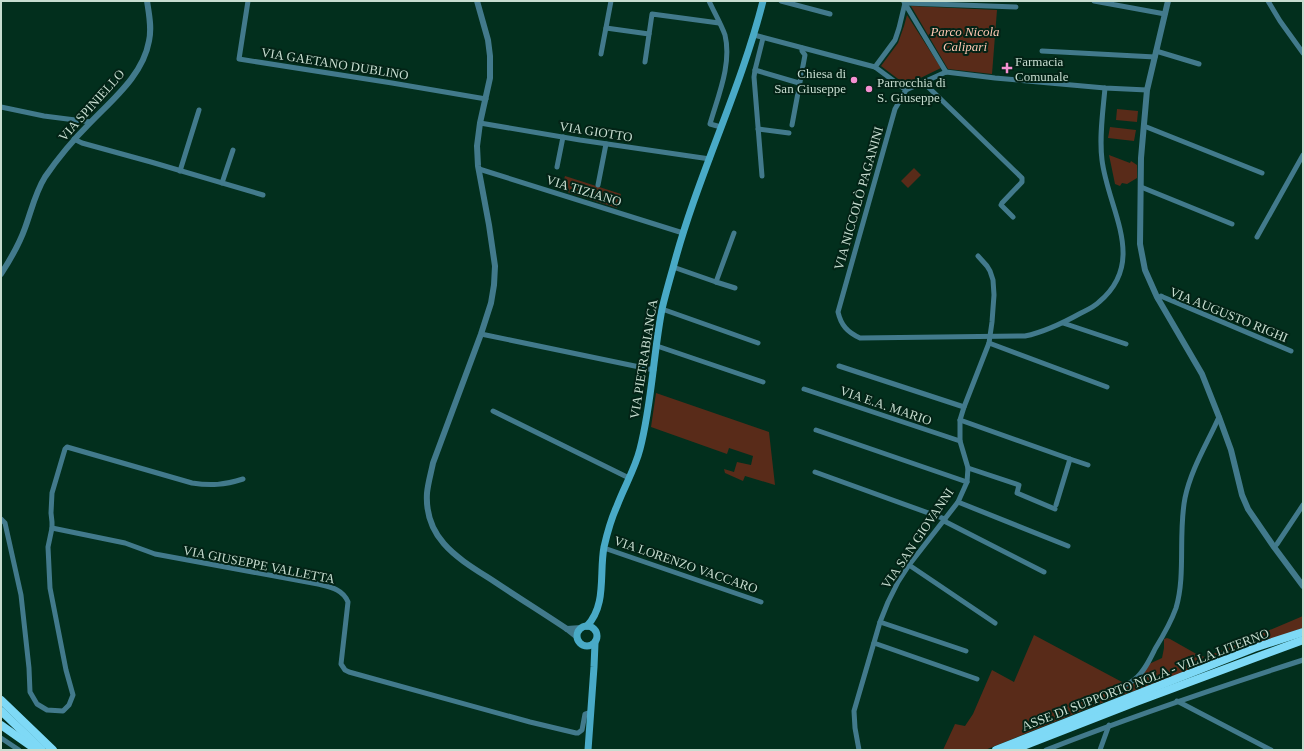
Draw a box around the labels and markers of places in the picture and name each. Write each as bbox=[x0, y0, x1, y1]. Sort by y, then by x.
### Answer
place label: Farmacia Comunale bbox=[1015, 54, 1069, 84]
marker: Farmacia Comunale bbox=[1002, 63, 1012, 73]
place label: Chiesa di San Giuseppe bbox=[774, 66, 846, 96]
marker: Chiesa di San Giuseppe bbox=[849, 75, 859, 85]
place label: Parrocchia di S. Giuseppe bbox=[877, 75, 946, 105]
marker: Parrocchia di S. Giuseppe bbox=[864, 84, 874, 94]

